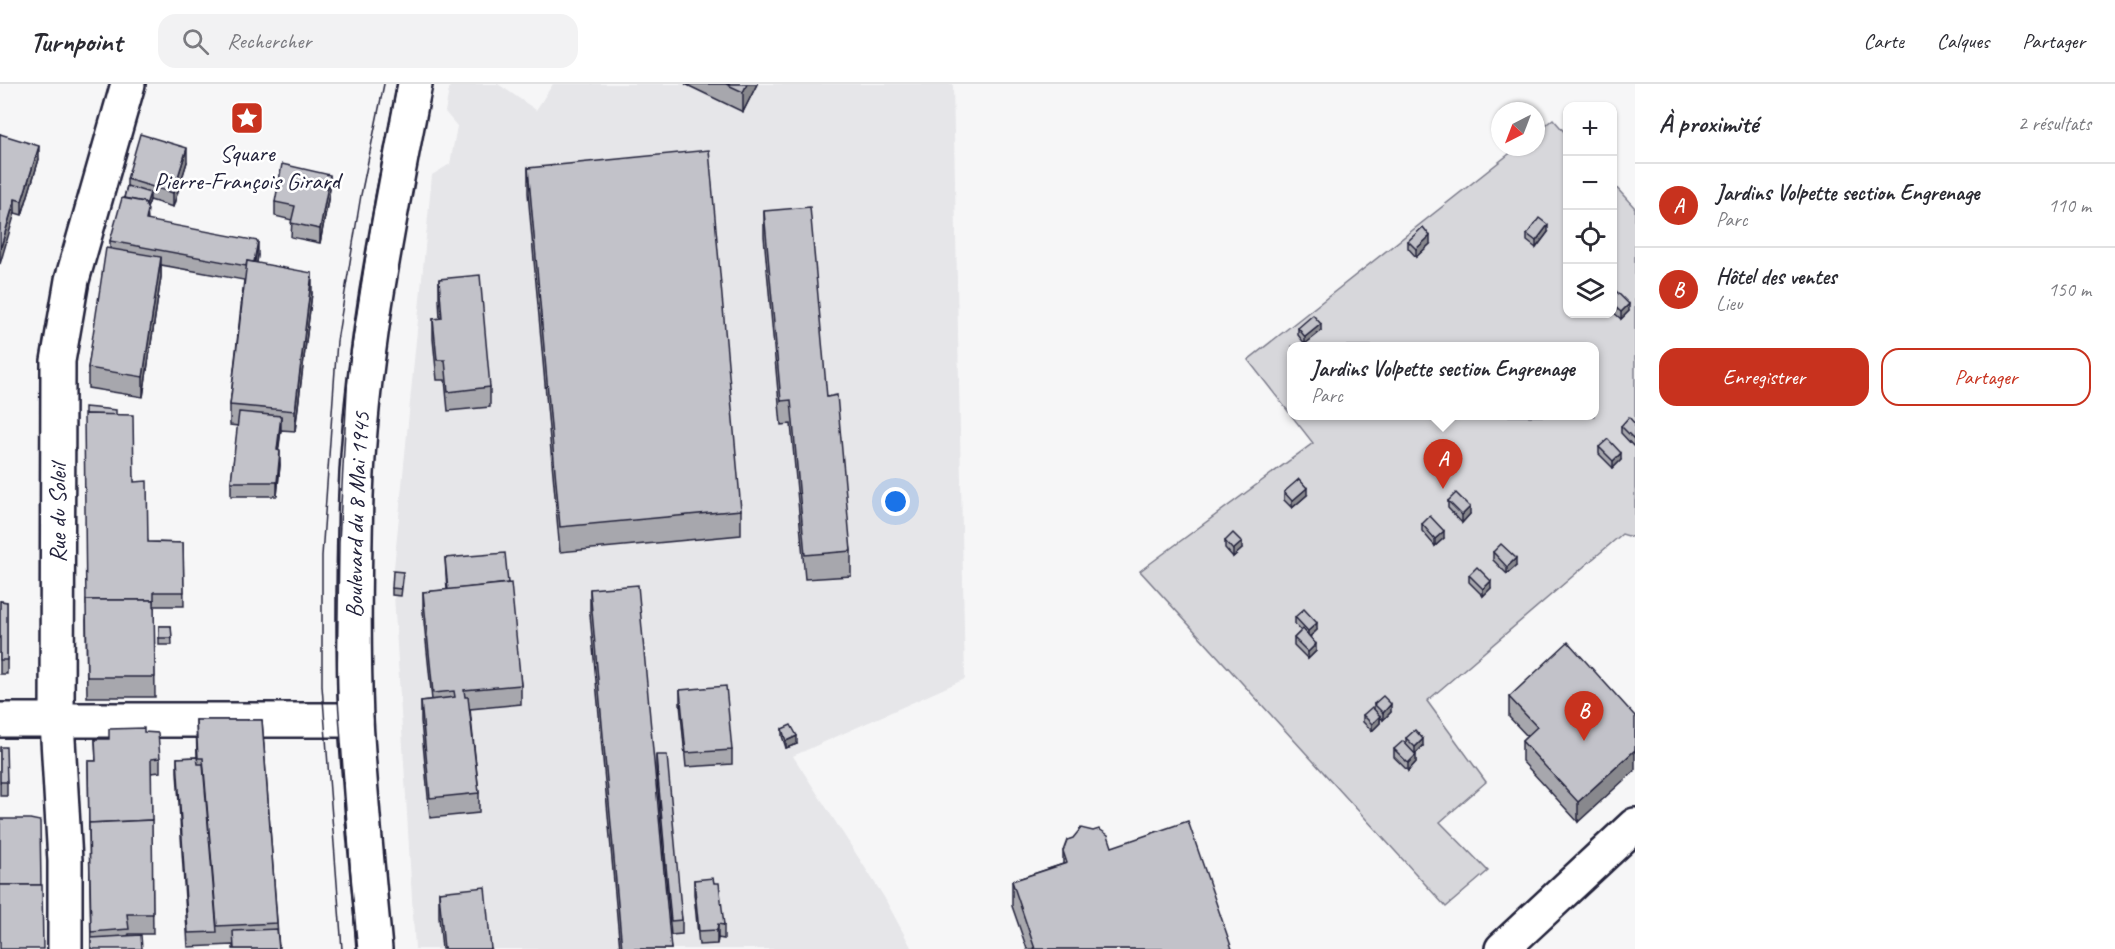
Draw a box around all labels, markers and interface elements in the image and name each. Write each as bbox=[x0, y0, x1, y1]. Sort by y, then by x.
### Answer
search box bbox=[158, 14, 578, 68]
text: Turnpoint bbox=[30, 24, 122, 59]
icon: search bbox=[179, 25, 212, 58]
text: Rechercher bbox=[227, 27, 311, 55]
text: Carte bbox=[1863, 28, 1904, 54]
text: Calques bbox=[1937, 28, 1989, 54]
text: Partager bbox=[2022, 28, 2085, 54]
place icon: Square Pierre-François Girard bbox=[229, 100, 265, 136]
north arrow bbox=[1491, 102, 1545, 156]
map controls bbox=[1563, 102, 1617, 318]
button: + bbox=[1563, 102, 1617, 156]
text: À proximité bbox=[1659, 107, 1758, 140]
text: 2 résultats bbox=[2018, 111, 2091, 136]
place label: Square Pierre-François Girard bbox=[154, 138, 344, 196]
button: − bbox=[1563, 156, 1617, 210]
text: Jardins Volpette section Engrenage bbox=[1716, 179, 1979, 207]
text: A bbox=[1673, 193, 1684, 218]
text: 110 m bbox=[2048, 193, 2091, 218]
text: Parc bbox=[1716, 207, 1747, 232]
button: locate bbox=[1563, 210, 1617, 264]
text: Hôtel des ventes bbox=[1716, 263, 1837, 291]
button: layers bbox=[1563, 264, 1617, 318]
text: B bbox=[1673, 277, 1684, 302]
text: 150 m bbox=[2048, 277, 2091, 302]
text: Lieu bbox=[1716, 291, 1742, 316]
popup bbox=[1287, 342, 1599, 420]
button: Enregistrer bbox=[1659, 348, 1869, 406]
button: Partager bbox=[1881, 348, 2091, 406]
text: Jardins Volpette section Engrenage bbox=[1311, 355, 1575, 383]
text: Parc bbox=[1311, 383, 1343, 408]
street label: Boulevard du 8 Mai 1945 bbox=[339, 409, 377, 618]
pin: A bbox=[1424, 440, 1462, 489]
street label: Rue du Soleil bbox=[42, 460, 73, 563]
your location bbox=[881, 487, 910, 516]
pin: B bbox=[1564, 692, 1604, 741]

